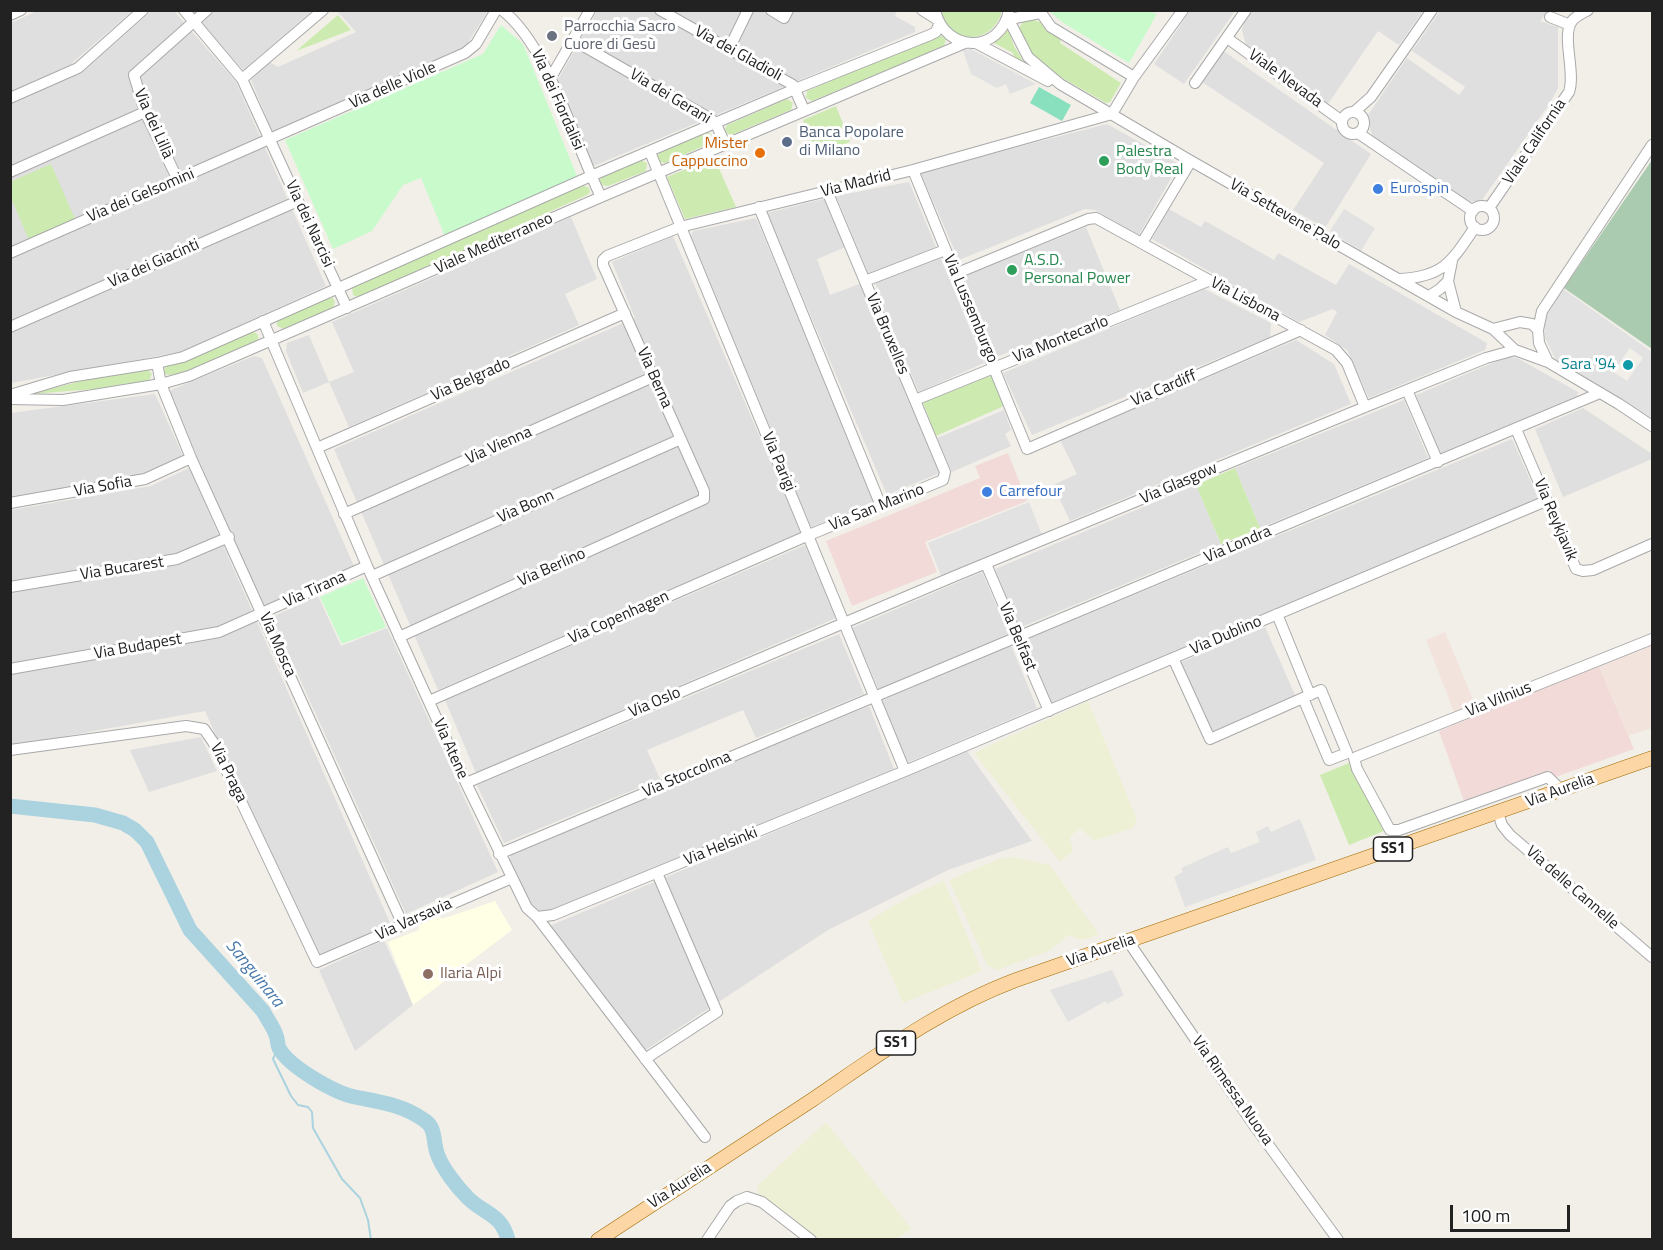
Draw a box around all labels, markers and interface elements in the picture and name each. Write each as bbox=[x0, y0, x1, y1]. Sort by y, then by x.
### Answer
place label: Parrocchia Sacro Cuore di Gesù bbox=[564, 17, 676, 55]
street label: Via dei Gladioli bbox=[691, 22, 785, 86]
marker: Parrocchia Sacro Cuore di Gesù bbox=[545, 29, 559, 43]
street label: Viale Nevada bbox=[1244, 46, 1326, 112]
street label: Via dei Fiordalisi bbox=[526, 47, 588, 153]
street label: Via delle Viole bbox=[347, 58, 439, 114]
street label: Via dei Gerani bbox=[626, 65, 714, 129]
street label: Via dei Lillà bbox=[129, 86, 177, 162]
street label: Viale California bbox=[1499, 95, 1571, 189]
place label: Banca Popolare di Milano bbox=[799, 123, 904, 161]
place label: Mister Cappuccino bbox=[672, 134, 748, 172]
marker: Banca Popolare di Milano bbox=[780, 135, 794, 149]
place label: Palestra Body Real bbox=[1116, 142, 1184, 180]
marker: Mister Cappuccino bbox=[753, 146, 767, 160]
marker: Palestra Body Real bbox=[1097, 154, 1111, 168]
street label: Via dei Gelsomini bbox=[85, 165, 197, 227]
street label: Via Madrid bbox=[819, 166, 893, 202]
street label: Via Settevene Palo bbox=[1226, 175, 1344, 255]
street label: Via dei Narcisi bbox=[281, 178, 337, 270]
place label: Eurospin bbox=[1390, 179, 1449, 199]
marker: Eurospin bbox=[1371, 182, 1385, 196]
street label: Viale Mediterraneo bbox=[432, 209, 556, 279]
street label: Via dei Giacinti bbox=[106, 235, 202, 293]
place label: A.S.D. Personal Power bbox=[1024, 251, 1130, 289]
street label: Via Lussemburgo bbox=[939, 252, 1001, 366]
marker: A.S.D. Personal Power bbox=[1005, 263, 1019, 277]
street label: Via Lisbona bbox=[1207, 274, 1283, 326]
street label: Via Bruxelles bbox=[861, 291, 913, 377]
street label: Via Montecarlo bbox=[1011, 312, 1111, 368]
street label: Via Berna bbox=[632, 345, 676, 411]
street label: Via Belgrado bbox=[428, 354, 514, 406]
place label: Sara '94 bbox=[1561, 355, 1616, 375]
marker: Sara '94 bbox=[1621, 358, 1635, 372]
street label: Via Cardiff bbox=[1129, 367, 1199, 411]
street label: Via Vienna bbox=[463, 423, 535, 469]
street label: Via Parigi bbox=[757, 429, 799, 495]
street label: Via Glasgow bbox=[1137, 459, 1221, 509]
street label: Via Sofia bbox=[73, 472, 133, 502]
street label: Via Reykjavik bbox=[1529, 476, 1581, 564]
street label: Via San Marino bbox=[827, 480, 927, 536]
place label: Carrefour bbox=[999, 482, 1062, 502]
marker: Carrefour bbox=[980, 485, 994, 499]
street label: Via Bonn bbox=[495, 486, 557, 528]
street label: Via Londra bbox=[1202, 522, 1274, 568]
street label: Via Berlino bbox=[515, 545, 589, 591]
street label: Via Bucarest bbox=[79, 553, 165, 585]
street label: Via Tirana bbox=[281, 568, 349, 612]
street label: Via Copenhagen bbox=[566, 587, 672, 649]
street label: Via Belfast bbox=[994, 600, 1040, 674]
street label: Via Mosca bbox=[254, 610, 300, 680]
street label: Via Dublino bbox=[1187, 612, 1265, 660]
street label: Via Budapest bbox=[93, 630, 183, 664]
street label: Via Vilnius bbox=[1463, 678, 1535, 722]
street label: Via Oslo bbox=[626, 684, 684, 722]
street label: Via Atene bbox=[428, 716, 472, 782]
street label: Via Praga bbox=[205, 740, 251, 806]
street label: Via Stoccolma bbox=[640, 748, 734, 802]
street label: Via Aurelia bbox=[1523, 770, 1597, 812]
street label: Via Helsinki bbox=[681, 824, 761, 870]
road number: SS1 bbox=[1374, 837, 1412, 861]
street label: Via delle Cannelle bbox=[1521, 842, 1623, 934]
street label: Via Varsavia bbox=[373, 895, 455, 945]
street label: Via Aurelia bbox=[1064, 930, 1138, 972]
water label: Sanguinara bbox=[220, 936, 288, 1012]
place label: Ilaria Alpi bbox=[440, 964, 501, 984]
marker: Ilaria Alpi bbox=[421, 967, 435, 981]
road number: SS1 bbox=[876, 1031, 916, 1055]
street label: Via Rimessa Nuova bbox=[1187, 1033, 1277, 1149]
street label: Via Aurelia bbox=[645, 1159, 715, 1213]
scale bar bbox=[1453, 1193, 1573, 1231]
text: 100 m bbox=[1461, 1202, 1510, 1229]

